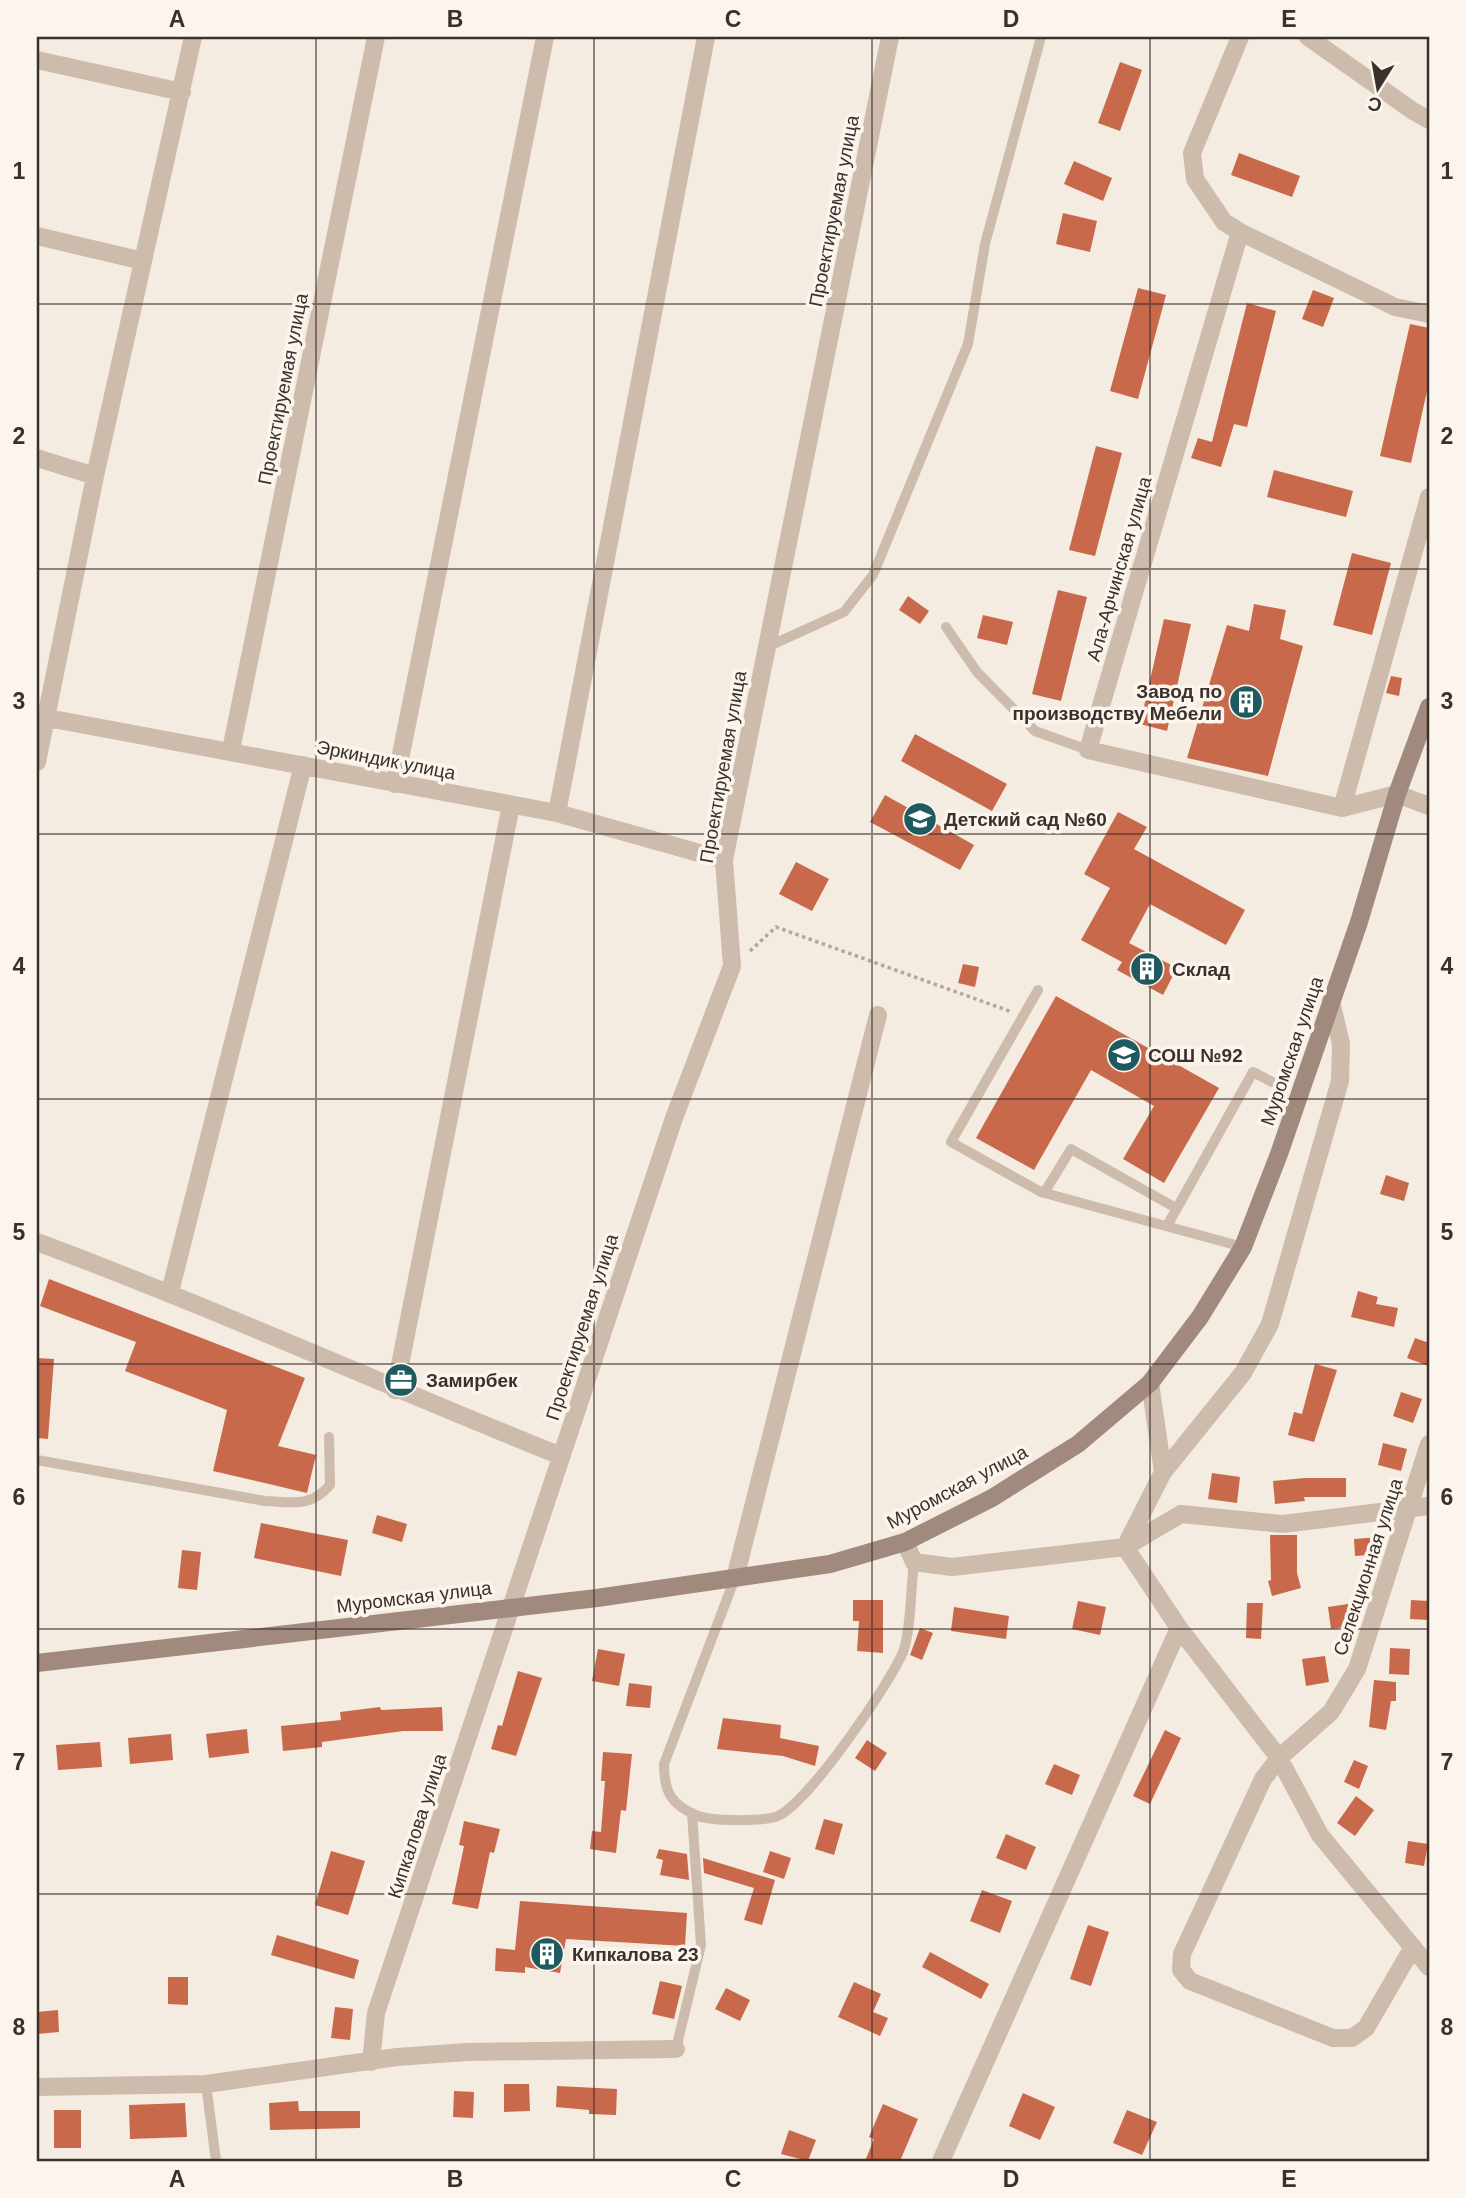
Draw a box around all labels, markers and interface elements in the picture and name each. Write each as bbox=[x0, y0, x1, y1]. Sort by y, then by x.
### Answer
text: A bbox=[169, 6, 185, 32]
text: B bbox=[447, 6, 463, 32]
text: C bbox=[725, 6, 741, 32]
text: D bbox=[1003, 6, 1019, 32]
text: E bbox=[1281, 6, 1297, 32]
north arrow bbox=[1344, 52, 1414, 122]
text: С bbox=[1366, 93, 1384, 116]
street label: Проектируемая улица bbox=[805, 113, 863, 309]
text: 1 bbox=[13, 158, 26, 184]
text: 1 bbox=[1441, 158, 1454, 184]
street label: Проектируемая улица bbox=[254, 291, 312, 487]
text: 2 bbox=[13, 423, 25, 449]
text: 2 bbox=[1441, 423, 1453, 449]
street label: Ала-Арчинская улица bbox=[1083, 474, 1156, 664]
street label: Проектируемая улица bbox=[696, 669, 750, 865]
place label: Завод по производству Мебели bbox=[1012, 681, 1222, 724]
building icon: Завод по производству Мебели bbox=[1227, 683, 1265, 721]
text: 3 bbox=[13, 688, 25, 714]
text: 3 bbox=[1441, 688, 1453, 714]
street label: Эркиндик улица bbox=[315, 736, 458, 784]
school or university icon: Детский сад №60 bbox=[901, 800, 939, 838]
place label: Детский сад №60 bbox=[944, 809, 1107, 830]
building icon: Склад bbox=[1128, 950, 1166, 988]
text: 4 bbox=[13, 953, 26, 979]
text: 4 bbox=[1441, 953, 1454, 979]
place label: Склад bbox=[1172, 959, 1230, 980]
street label: Муромская улица bbox=[1257, 973, 1327, 1128]
school or university icon: СОШ №92 bbox=[1105, 1036, 1143, 1074]
place label: СОШ №92 bbox=[1148, 1045, 1243, 1066]
text: 5 bbox=[13, 1219, 26, 1245]
text: 5 bbox=[1441, 1219, 1454, 1245]
street label: Проектируемая улица bbox=[542, 1231, 622, 1423]
office icon: Замирбек bbox=[382, 1361, 420, 1399]
place label: Замирбек bbox=[426, 1370, 518, 1391]
street label: Муромская улица bbox=[883, 1441, 1031, 1533]
street label: Селекционная улица bbox=[1329, 1475, 1407, 1658]
text: 6 bbox=[13, 1484, 25, 1510]
text: 6 bbox=[1441, 1484, 1453, 1510]
street label: Муромская улица bbox=[335, 1577, 493, 1617]
text: 7 bbox=[13, 1749, 25, 1775]
text: 7 bbox=[1441, 1749, 1453, 1775]
street label: Кипкалова улица bbox=[384, 1750, 450, 1901]
building icon: Кипкалова 23 bbox=[528, 1935, 566, 1973]
place label: Кипкалова 23 bbox=[572, 1944, 699, 1965]
text: 8 bbox=[13, 2014, 26, 2040]
text: 8 bbox=[1441, 2014, 1454, 2040]
text: A bbox=[169, 2166, 185, 2192]
text: B bbox=[447, 2166, 463, 2192]
text: C bbox=[725, 2166, 741, 2192]
text: D bbox=[1003, 2166, 1019, 2192]
text: E bbox=[1281, 2166, 1297, 2192]

